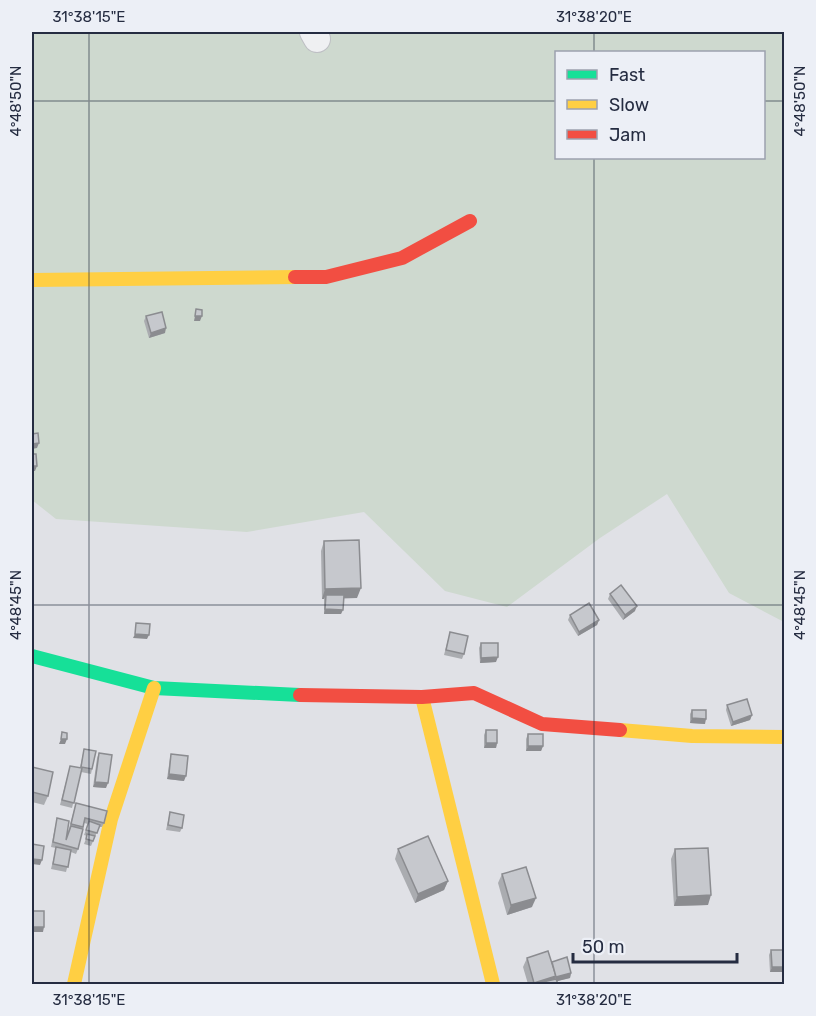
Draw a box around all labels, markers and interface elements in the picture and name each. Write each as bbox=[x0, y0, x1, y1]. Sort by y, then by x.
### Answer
text: 31°38'15"E bbox=[53, 8, 125, 26]
text: 31°38'20"E bbox=[556, 8, 632, 26]
legend bbox=[555, 51, 765, 159]
text: Fast bbox=[609, 64, 645, 86]
text: 4°48'50"N bbox=[7, 65, 25, 137]
text: 4°48'50"N bbox=[791, 65, 809, 137]
text: Slow bbox=[609, 94, 649, 116]
text: Jam bbox=[609, 124, 646, 146]
text: 4°48'45"N bbox=[7, 570, 25, 640]
text: 4°48'45"N bbox=[791, 570, 809, 640]
scale bar bbox=[573, 926, 736, 964]
text: 50 m bbox=[582, 936, 625, 958]
text: 31°38'15"E bbox=[53, 991, 125, 1009]
text: 31°38'20"E bbox=[556, 991, 632, 1009]

